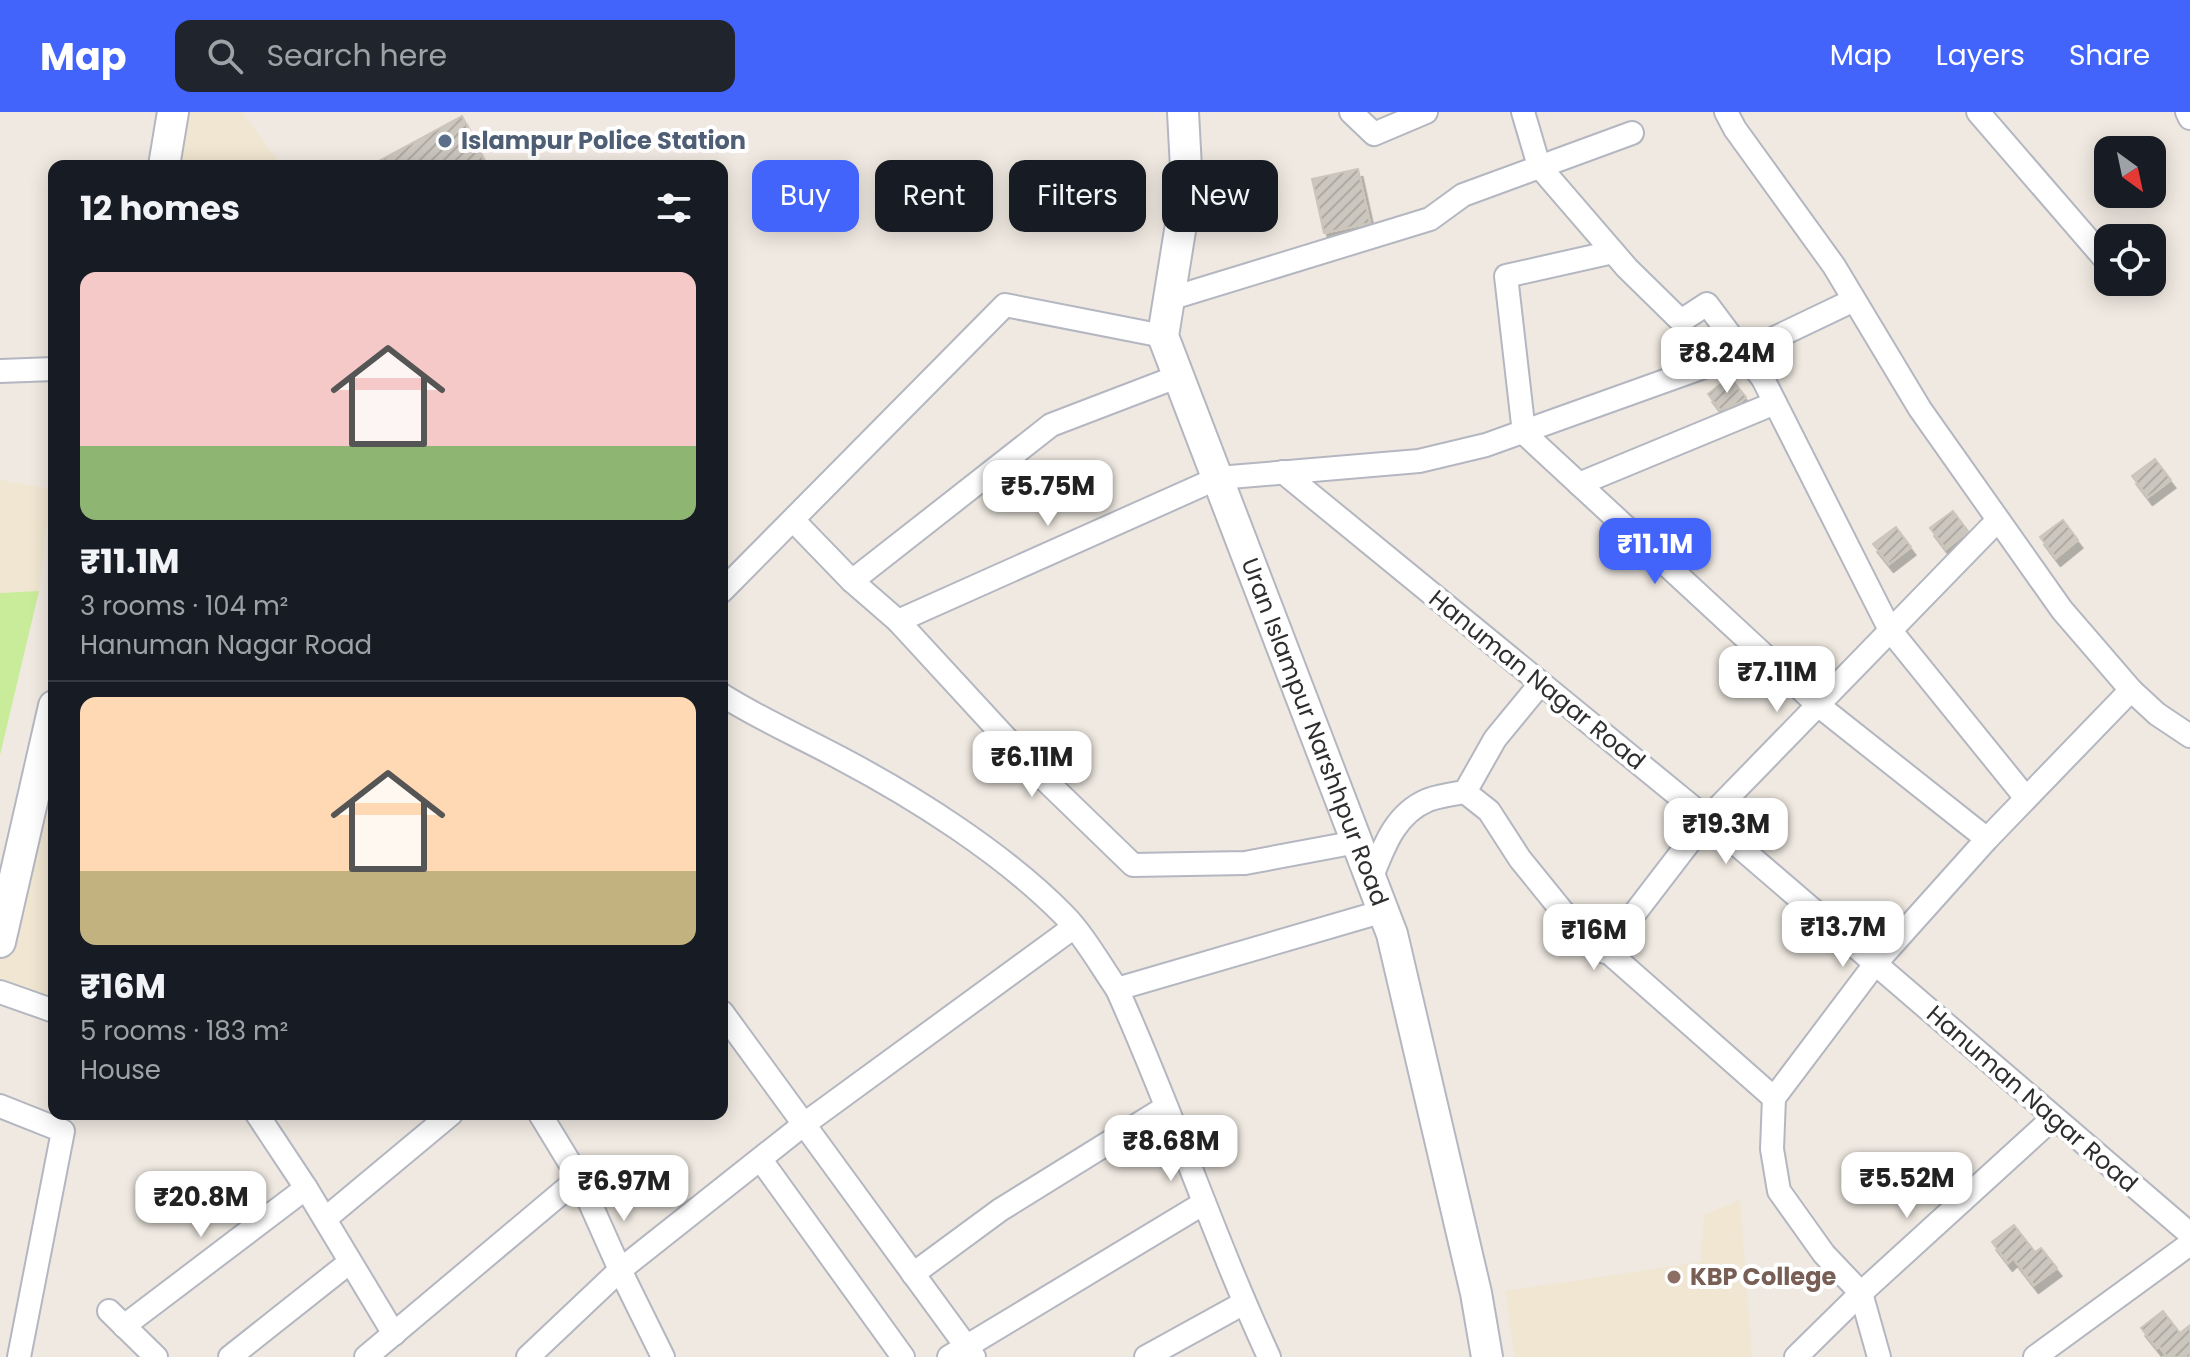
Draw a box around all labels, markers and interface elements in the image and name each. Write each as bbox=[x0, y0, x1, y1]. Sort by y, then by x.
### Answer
search box bbox=[175, 20, 735, 92]
text: Map bbox=[40, 30, 127, 83]
icon: search bbox=[203, 34, 247, 78]
text: Search here bbox=[267, 34, 447, 77]
text: Map bbox=[1830, 36, 1892, 75]
text: Layers bbox=[1936, 36, 2025, 75]
text: Share bbox=[2069, 36, 2150, 75]
place label: Islampur Police Station bbox=[461, 124, 746, 157]
marker: Islampur Police Station bbox=[436, 132, 454, 150]
north arrow bbox=[2094, 136, 2166, 208]
map controls bbox=[2094, 136, 2166, 296]
chip: Buy bbox=[752, 160, 859, 232]
chip: Rent bbox=[875, 160, 993, 232]
chip: Filters bbox=[1009, 160, 1146, 232]
chip: New bbox=[1162, 160, 1278, 232]
text: 12 homes bbox=[80, 184, 240, 232]
icon: filters bbox=[652, 186, 696, 230]
button: locate bbox=[2094, 224, 2166, 296]
icon: home bbox=[316, 324, 460, 468]
pin: ₹8.24M bbox=[1662, 327, 1792, 395]
text: ₹8.24M bbox=[1679, 335, 1775, 371]
pin: ₹5.75M bbox=[983, 460, 1113, 528]
text: ₹5.75M bbox=[1001, 468, 1095, 504]
pin: ₹11.1M bbox=[1590, 518, 1720, 586]
text: ₹11.1M bbox=[1617, 526, 1693, 562]
text: ₹11.1M bbox=[80, 537, 179, 585]
street label: Uran Islampur Narshhpur Road bbox=[1233, 553, 1397, 911]
street label: Hanuman Nagar Road bbox=[1422, 582, 1652, 777]
text: 3 rooms · 104 m² bbox=[80, 588, 288, 624]
text: Hanuman Nagar Road bbox=[80, 627, 372, 663]
pin: ₹7.11M bbox=[1712, 646, 1842, 714]
text: ₹7.11M bbox=[1737, 654, 1817, 690]
pin: ₹6.11M bbox=[967, 731, 1097, 799]
text: ₹6.11M bbox=[991, 739, 1073, 775]
icon: home bbox=[316, 749, 460, 893]
pin: ₹19.3M bbox=[1661, 798, 1791, 866]
text: ₹19.3M bbox=[1682, 806, 1770, 842]
pin: ₹13.7M bbox=[1778, 901, 1908, 969]
pin: ₹16M bbox=[1547, 904, 1641, 972]
text: ₹13.7M bbox=[1800, 909, 1886, 945]
text: ₹16M bbox=[1561, 912, 1627, 948]
text: ₹16M bbox=[80, 962, 166, 1010]
street label: Hanuman Nagar Road bbox=[1920, 998, 2145, 1200]
text: 5 rooms · 183 m² bbox=[80, 1013, 288, 1049]
text: House bbox=[80, 1052, 161, 1088]
pin: ₹8.68M bbox=[1106, 1115, 1236, 1183]
text: ₹8.68M bbox=[1122, 1123, 1220, 1159]
pin: ₹5.52M bbox=[1842, 1152, 1972, 1220]
pin: ₹6.97M bbox=[559, 1155, 689, 1223]
text: ₹5.52M bbox=[1859, 1160, 1955, 1196]
text: ₹6.97M bbox=[577, 1163, 671, 1199]
pin: ₹20.8M bbox=[136, 1171, 266, 1239]
text: ₹20.8M bbox=[153, 1179, 249, 1215]
place label: KBP College bbox=[1690, 1260, 1836, 1293]
marker: KBP College bbox=[1665, 1268, 1683, 1286]

